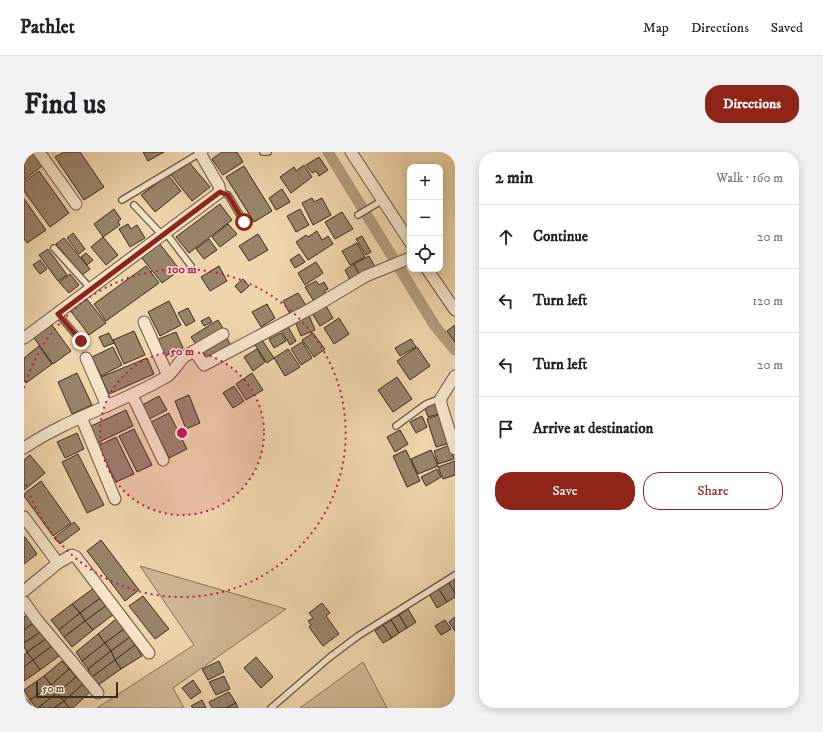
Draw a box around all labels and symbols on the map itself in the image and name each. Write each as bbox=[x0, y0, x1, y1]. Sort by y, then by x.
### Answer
route start bbox=[235, 213, 253, 231]
text: 100 m bbox=[168, 262, 196, 277]
route end bbox=[72, 332, 90, 350]
text: 50 m bbox=[169, 344, 194, 359]
centre of rings bbox=[175, 426, 189, 440]
scale bar bbox=[36, 680, 118, 699]

